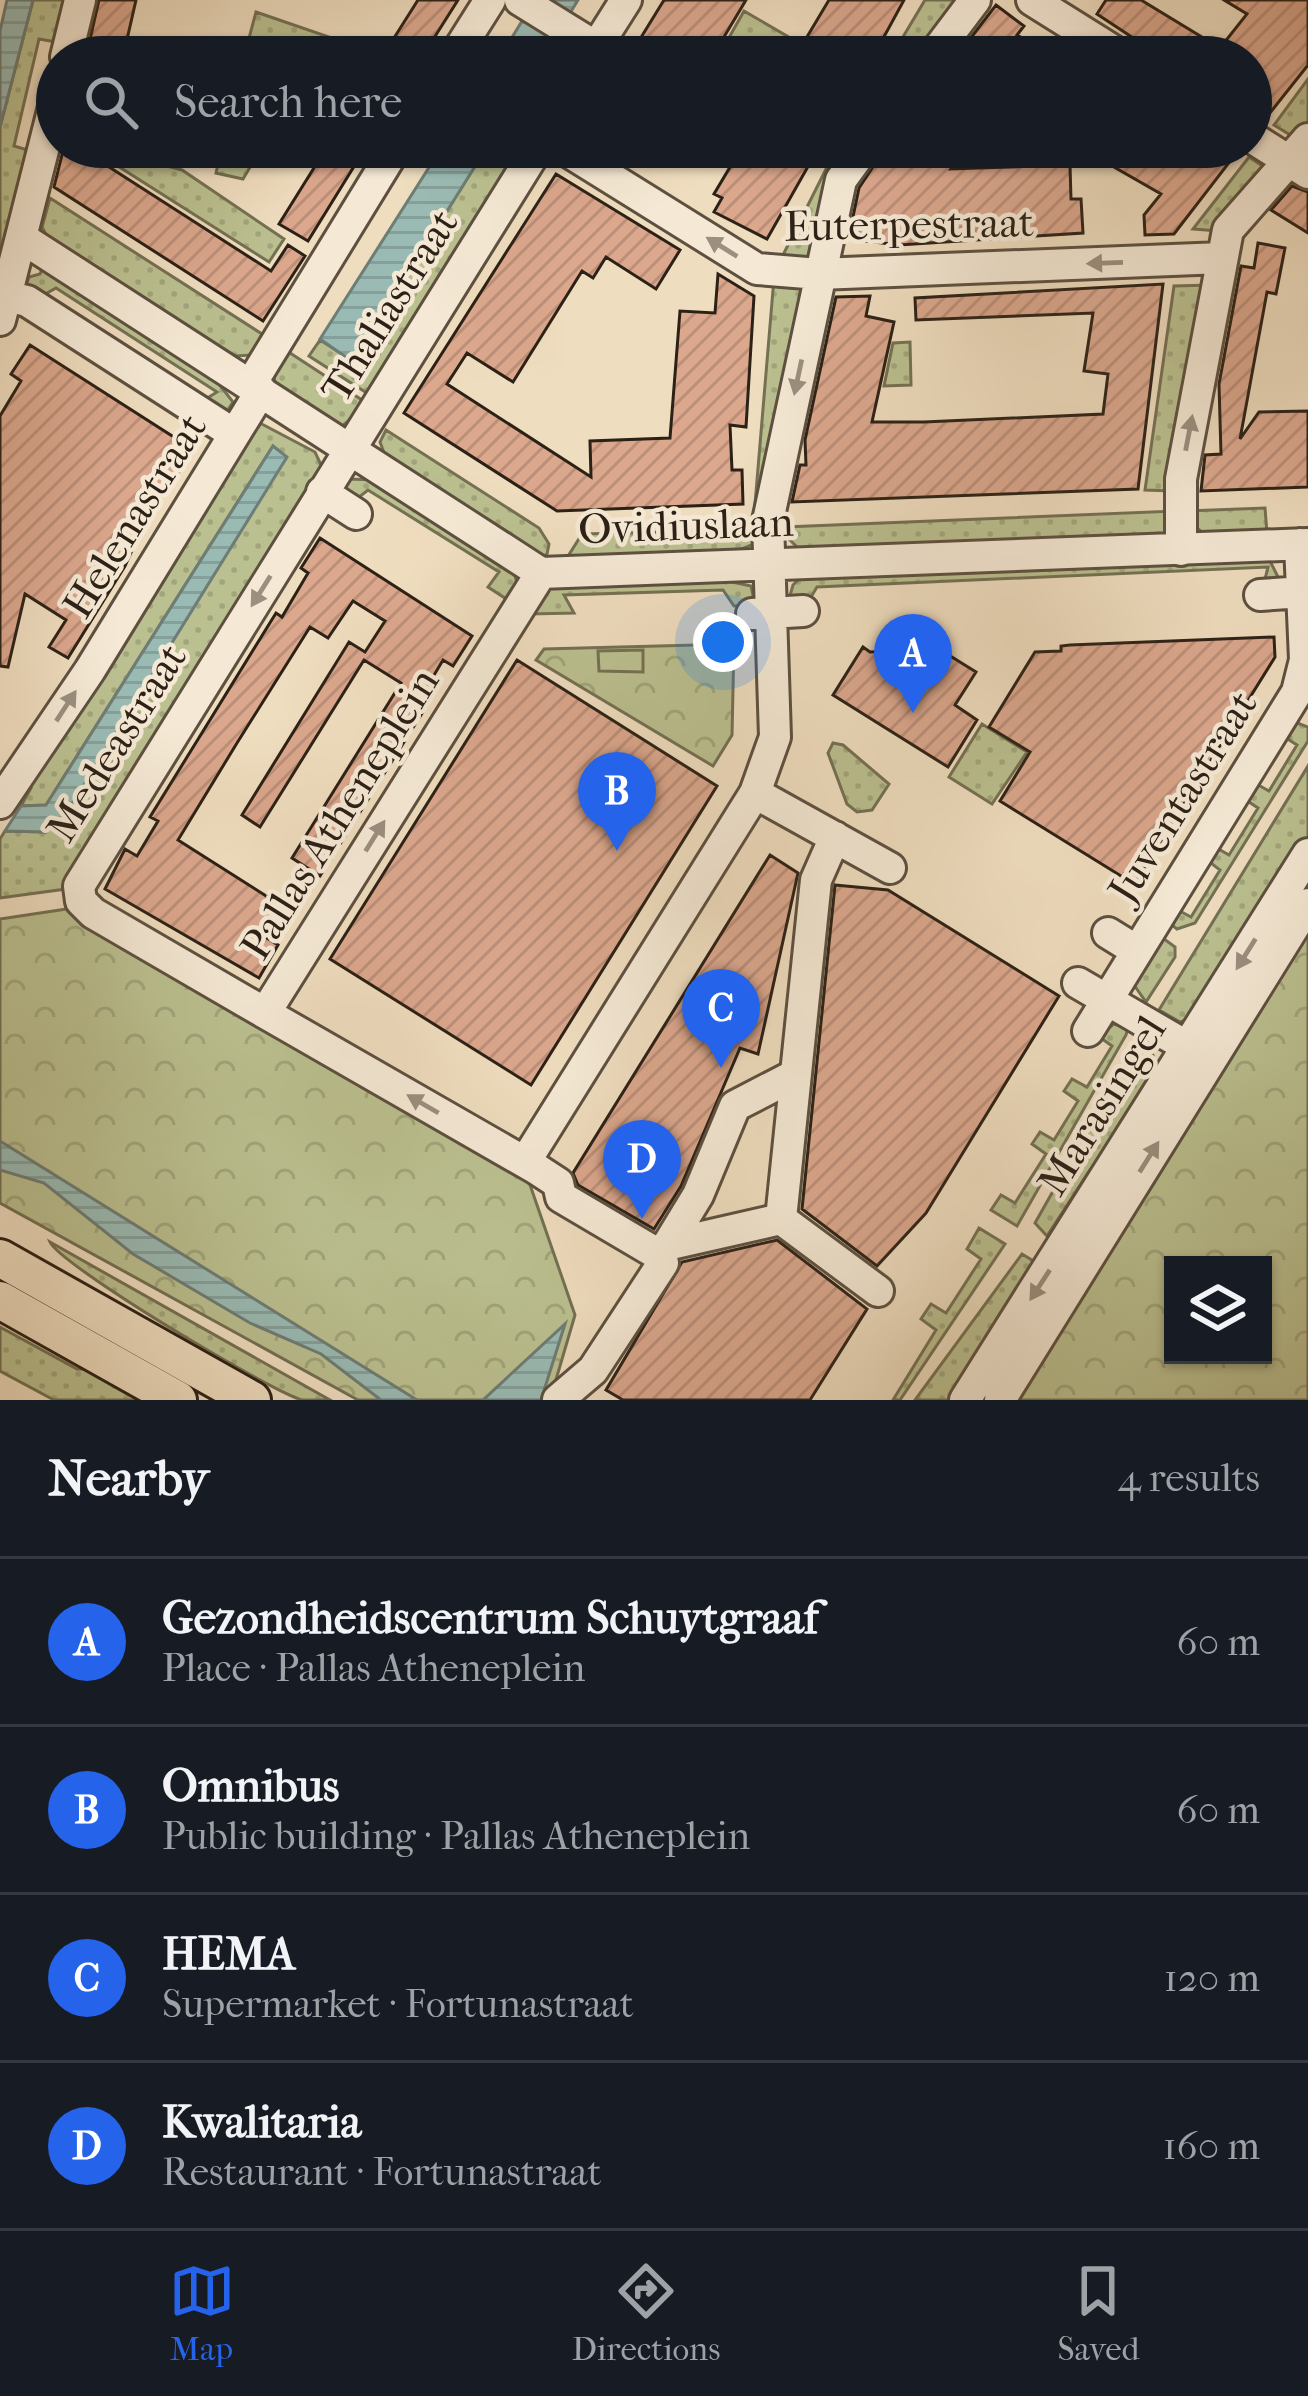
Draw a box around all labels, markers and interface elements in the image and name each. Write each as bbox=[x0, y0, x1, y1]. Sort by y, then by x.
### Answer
search box bbox=[36, 36, 1272, 168]
icon: search bbox=[78, 69, 144, 135]
text: Search here bbox=[174, 76, 402, 129]
street label: Euterpestraat bbox=[784, 198, 1034, 252]
street label: Thaliastraat bbox=[312, 201, 468, 411]
one-way arrow bbox=[706, 237, 738, 259]
one-way arrow bbox=[1085, 254, 1123, 273]
one-way arrow bbox=[787, 359, 806, 397]
street label: Helenastraat bbox=[53, 405, 217, 627]
one-way arrow bbox=[1181, 414, 1199, 452]
street label: Ovidiuslaan bbox=[578, 498, 794, 554]
one-way arrow bbox=[250, 575, 272, 608]
your location bbox=[693, 612, 753, 672]
pin: A bbox=[874, 614, 952, 713]
street label: Medeastraat bbox=[37, 635, 197, 851]
street label: Pallas Atheneplein bbox=[231, 659, 449, 969]
street label: Juventastraat bbox=[1097, 682, 1267, 914]
one-way arrow bbox=[55, 689, 77, 722]
pin: B bbox=[578, 752, 656, 851]
one-way arrow bbox=[363, 820, 385, 853]
one-way arrow bbox=[1236, 937, 1257, 971]
pin: C bbox=[682, 969, 760, 1068]
street label: Marasingel bbox=[1028, 1007, 1176, 1205]
one-way arrow bbox=[407, 1094, 440, 1115]
pin: D bbox=[603, 1120, 681, 1219]
one-way arrow bbox=[1138, 1141, 1160, 1174]
map controls bbox=[1164, 1256, 1272, 1364]
button: layers bbox=[1164, 1256, 1272, 1364]
one-way arrow bbox=[1029, 1268, 1051, 1301]
text: Nearby bbox=[48, 1448, 209, 1508]
text: 4 results bbox=[1118, 1455, 1260, 1501]
text: Gezondheidscentrum Schuytgraaf bbox=[162, 1592, 819, 1645]
text: A bbox=[74, 1619, 100, 1665]
text: 60 m bbox=[1177, 1619, 1260, 1665]
text: Place · Pallas Atheneplein bbox=[162, 1645, 585, 1691]
text: Omnibus bbox=[162, 1760, 339, 1813]
text: B bbox=[74, 1787, 100, 1833]
text: 60 m bbox=[1177, 1787, 1260, 1833]
text: Public building · Pallas Atheneplein bbox=[162, 1813, 750, 1859]
text: HEMA bbox=[162, 1928, 295, 1981]
text: C bbox=[74, 1955, 100, 2001]
text: 120 m bbox=[1164, 1955, 1260, 2001]
text: Supermarket · Fortunastraat bbox=[162, 1981, 634, 2027]
text: Kwalitaria bbox=[162, 2096, 361, 2149]
text: D bbox=[72, 2123, 102, 2169]
text: 160 m bbox=[1163, 2123, 1260, 2169]
text: Restaurant · Fortunastraat bbox=[162, 2149, 601, 2195]
tab: Map bbox=[169, 2258, 235, 2369]
tab: Directions bbox=[572, 2258, 720, 2369]
tab: Saved bbox=[1058, 2258, 1139, 2369]

